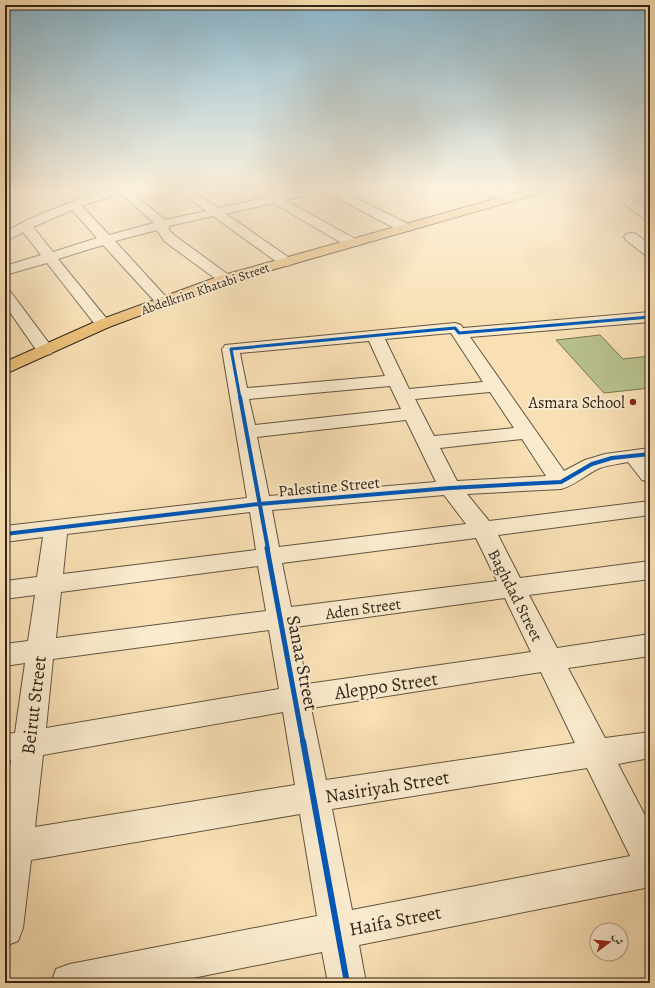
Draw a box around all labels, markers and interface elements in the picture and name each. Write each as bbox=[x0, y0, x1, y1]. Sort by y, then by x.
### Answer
street label: Abdelkrim Khatabi Street bbox=[138, 258, 272, 319]
place label: Asmara School bbox=[528, 392, 625, 414]
marker: Asmara School bbox=[628, 397, 638, 407]
street label: Palestine Street bbox=[277, 472, 381, 502]
street label: Baghdad Street bbox=[482, 546, 548, 645]
street label: Aden Street bbox=[323, 593, 402, 625]
street label: Sanaa Street bbox=[280, 613, 324, 713]
street label: Beirut Street bbox=[15, 654, 53, 756]
street label: Aleppo Street bbox=[332, 666, 439, 706]
street label: Nasiriyah Street bbox=[323, 764, 451, 810]
street label: Haifa Street bbox=[347, 899, 444, 943]
north arrow bbox=[589, 922, 629, 962]
text: ش bbox=[609, 932, 627, 947]

